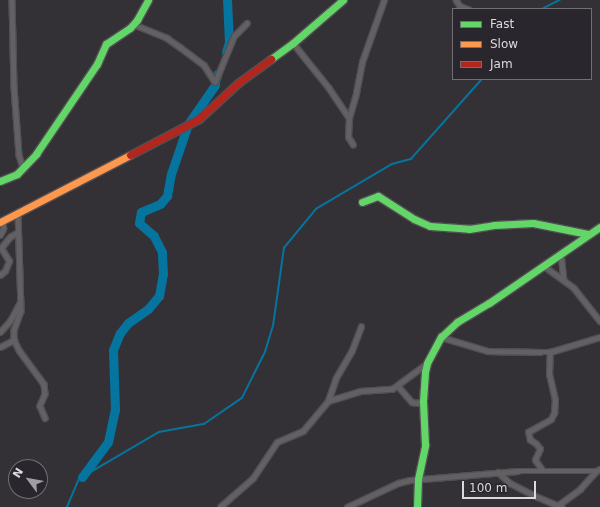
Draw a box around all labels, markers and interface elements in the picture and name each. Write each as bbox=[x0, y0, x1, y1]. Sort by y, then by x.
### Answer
legend bbox=[452, 8, 592, 80]
text: Fast bbox=[490, 17, 514, 31]
text: Slow bbox=[490, 37, 518, 51]
text: Jam bbox=[490, 57, 513, 71]
north arrow bbox=[8, 459, 48, 499]
text: N bbox=[10, 466, 26, 480]
scale bar bbox=[464, 473, 538, 499]
text: 100 m bbox=[469, 481, 507, 495]

